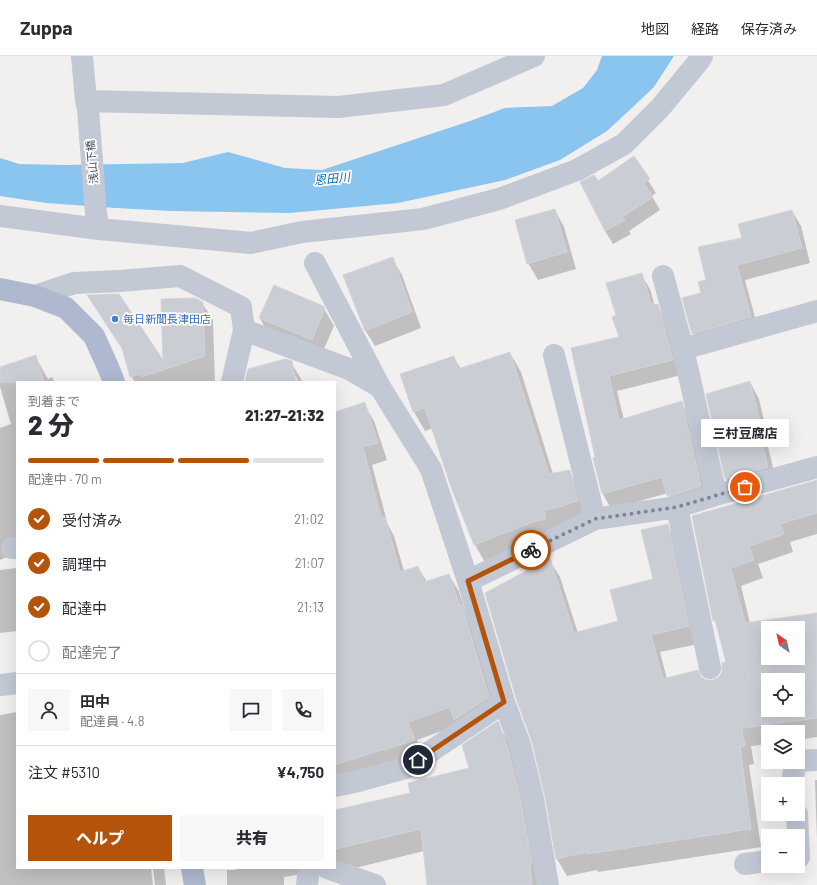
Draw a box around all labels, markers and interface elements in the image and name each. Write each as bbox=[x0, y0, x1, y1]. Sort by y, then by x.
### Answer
text: Zuppa bbox=[20, 16, 73, 39]
text: 地図 bbox=[641, 20, 669, 37]
text: 経路 bbox=[691, 20, 719, 37]
text: 保存済み bbox=[741, 20, 797, 37]
street label: 浅山下橋 bbox=[83, 140, 100, 185]
water label: 恩田川 bbox=[313, 169, 353, 187]
place label: 毎日新聞長津田店 bbox=[123, 312, 211, 325]
marker: 毎日新聞長津田店 bbox=[110, 314, 120, 324]
text: 到着まで bbox=[28, 393, 80, 409]
text: 21:27–21:32 bbox=[245, 406, 324, 424]
text: 2 分 bbox=[28, 409, 74, 440]
callout: 三村豆腐店 bbox=[701, 419, 789, 447]
text: 三村豆腐店 bbox=[712, 425, 778, 441]
pin bbox=[728, 470, 762, 504]
text: 配達中 · 70 m bbox=[28, 471, 102, 487]
icon: bag bbox=[734, 476, 756, 498]
icon: check bbox=[28, 508, 50, 530]
text: 受付済み bbox=[62, 511, 122, 529]
text: 21:02 bbox=[294, 511, 324, 527]
courier bbox=[511, 530, 551, 570]
icon: bike bbox=[520, 539, 542, 561]
icon: check bbox=[28, 552, 50, 574]
text: 調理中 bbox=[62, 555, 107, 573]
text: 21:07 bbox=[295, 555, 324, 571]
icon: check bbox=[28, 596, 50, 618]
text: 配達中 bbox=[62, 599, 107, 617]
text: 21:13 bbox=[297, 599, 324, 615]
north arrow bbox=[761, 621, 805, 665]
map controls bbox=[761, 621, 805, 873]
text: 配達完了 bbox=[62, 643, 122, 661]
button: locate bbox=[761, 673, 805, 717]
button: person bbox=[28, 689, 70, 731]
button: chat bbox=[230, 689, 272, 731]
button: phone bbox=[282, 689, 324, 731]
text: 田中 bbox=[80, 692, 110, 710]
text: 配達員 · 4.8 bbox=[80, 713, 144, 729]
button: layers bbox=[761, 725, 805, 769]
pin bbox=[401, 743, 435, 777]
icon: home bbox=[407, 749, 429, 771]
text: 注文 #5310 bbox=[28, 763, 100, 781]
text: ¥4,750 bbox=[277, 763, 324, 781]
button: + bbox=[761, 777, 805, 821]
button: ヘルプ bbox=[28, 815, 172, 861]
button: 共有 bbox=[180, 815, 324, 861]
button: − bbox=[761, 829, 805, 873]

